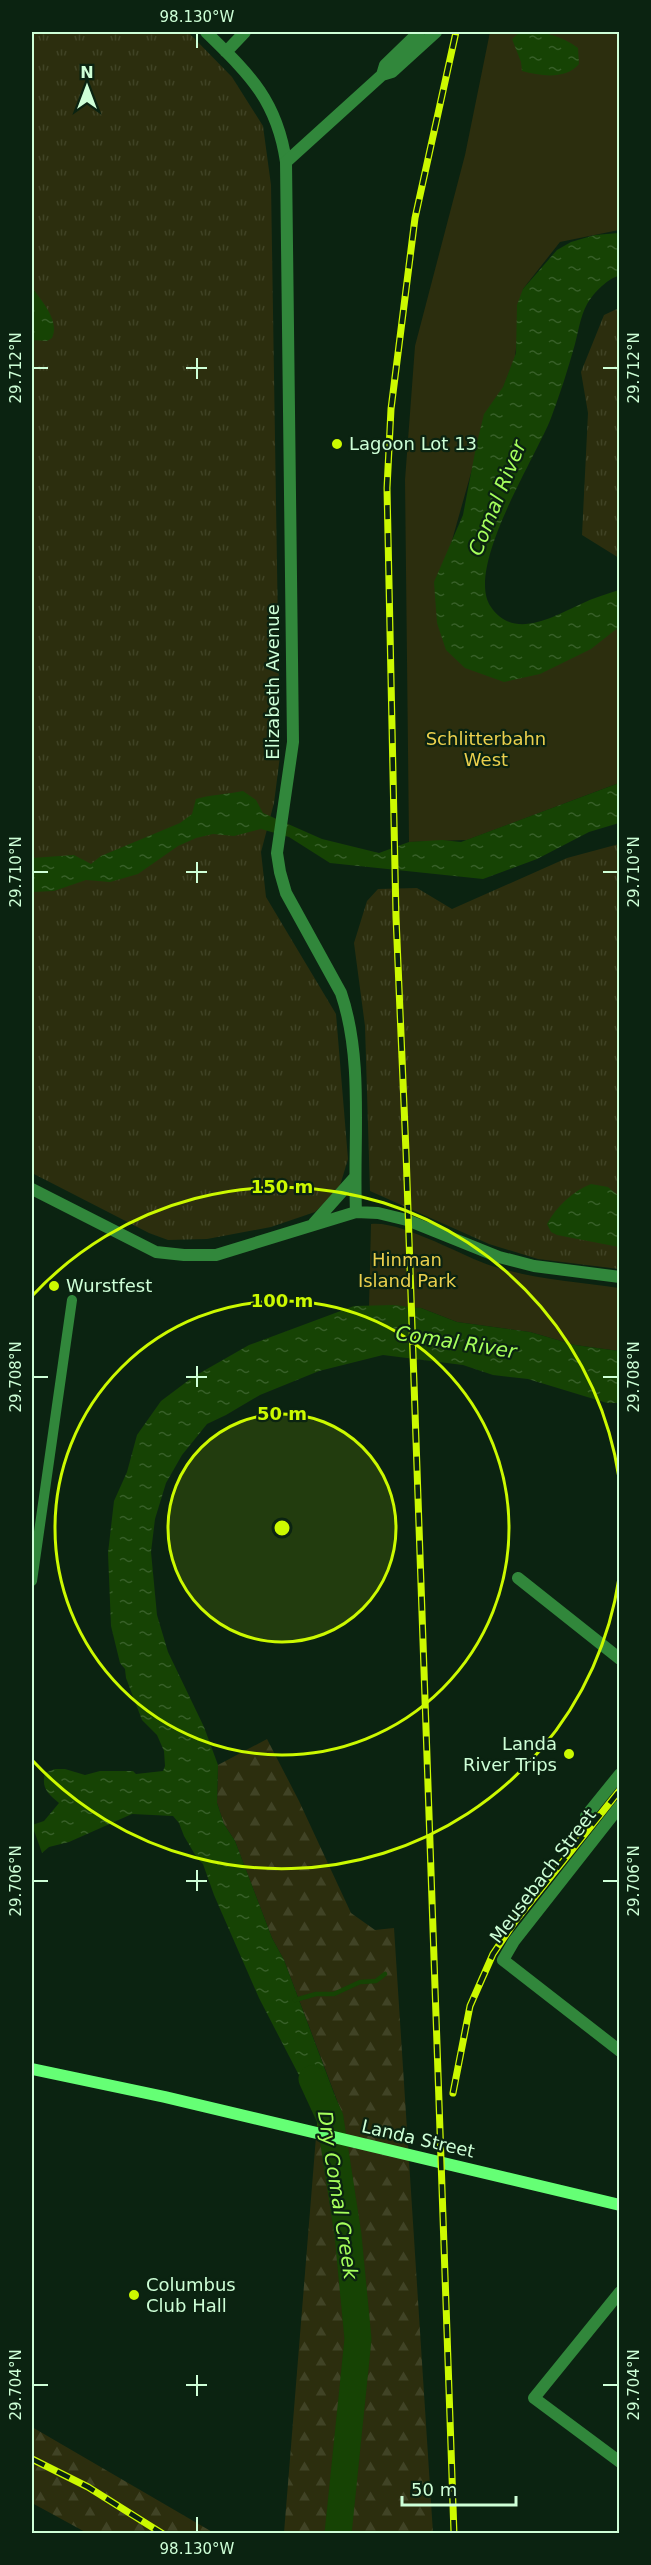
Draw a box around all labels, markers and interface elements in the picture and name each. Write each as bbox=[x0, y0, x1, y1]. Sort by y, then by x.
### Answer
text: 98.130°W bbox=[160, 8, 235, 26]
north arrow bbox=[57, 57, 117, 117]
text: N bbox=[80, 63, 94, 82]
text: 29.712°N bbox=[7, 332, 25, 404]
text: 29.712°N bbox=[625, 332, 643, 404]
place label: Lagoon Lot 13 bbox=[349, 433, 477, 454]
water label: Comal River bbox=[463, 435, 532, 559]
marker: Lagoon Lot 13 bbox=[330, 437, 344, 451]
street label: Elizabeth Avenue bbox=[262, 604, 283, 760]
park label: Schlitterbahn West bbox=[426, 728, 546, 770]
text: 29.710°N bbox=[7, 836, 25, 908]
text: 29.710°N bbox=[625, 836, 643, 908]
text: 150 m bbox=[251, 1176, 313, 1197]
park label: Hinman Island Park bbox=[358, 1249, 457, 1291]
place label: Wurstfest bbox=[66, 1275, 152, 1296]
marker: Wurstfest bbox=[47, 1279, 61, 1293]
text: 100 m bbox=[251, 1290, 313, 1311]
water label: Comal River bbox=[394, 1321, 520, 1364]
text: 29.708°N bbox=[7, 1341, 25, 1413]
text: 29.708°N bbox=[625, 1341, 643, 1413]
text: 50 m bbox=[257, 1403, 307, 1424]
centre of rings bbox=[272, 1518, 292, 1538]
place label: Landa River Trips bbox=[463, 1733, 557, 1775]
marker: Landa River Trips bbox=[562, 1747, 576, 1761]
street label: Meusebach Street bbox=[485, 1804, 600, 1947]
text: 29.706°N bbox=[7, 1845, 25, 1917]
text: 29.706°N bbox=[625, 1845, 643, 1917]
water label: Dry Comal Creek bbox=[313, 2109, 363, 2282]
street label: Landa Street bbox=[360, 2115, 477, 2162]
place label: Columbus Club Hall bbox=[146, 2274, 236, 2316]
marker: Columbus Club Hall bbox=[127, 2288, 141, 2302]
text: 29.704°N bbox=[7, 2349, 25, 2421]
text: 29.704°N bbox=[625, 2349, 643, 2421]
scale bar bbox=[402, 2469, 516, 2507]
text: 50 m bbox=[411, 2479, 457, 2500]
text: 98.130°W bbox=[160, 2540, 235, 2558]

